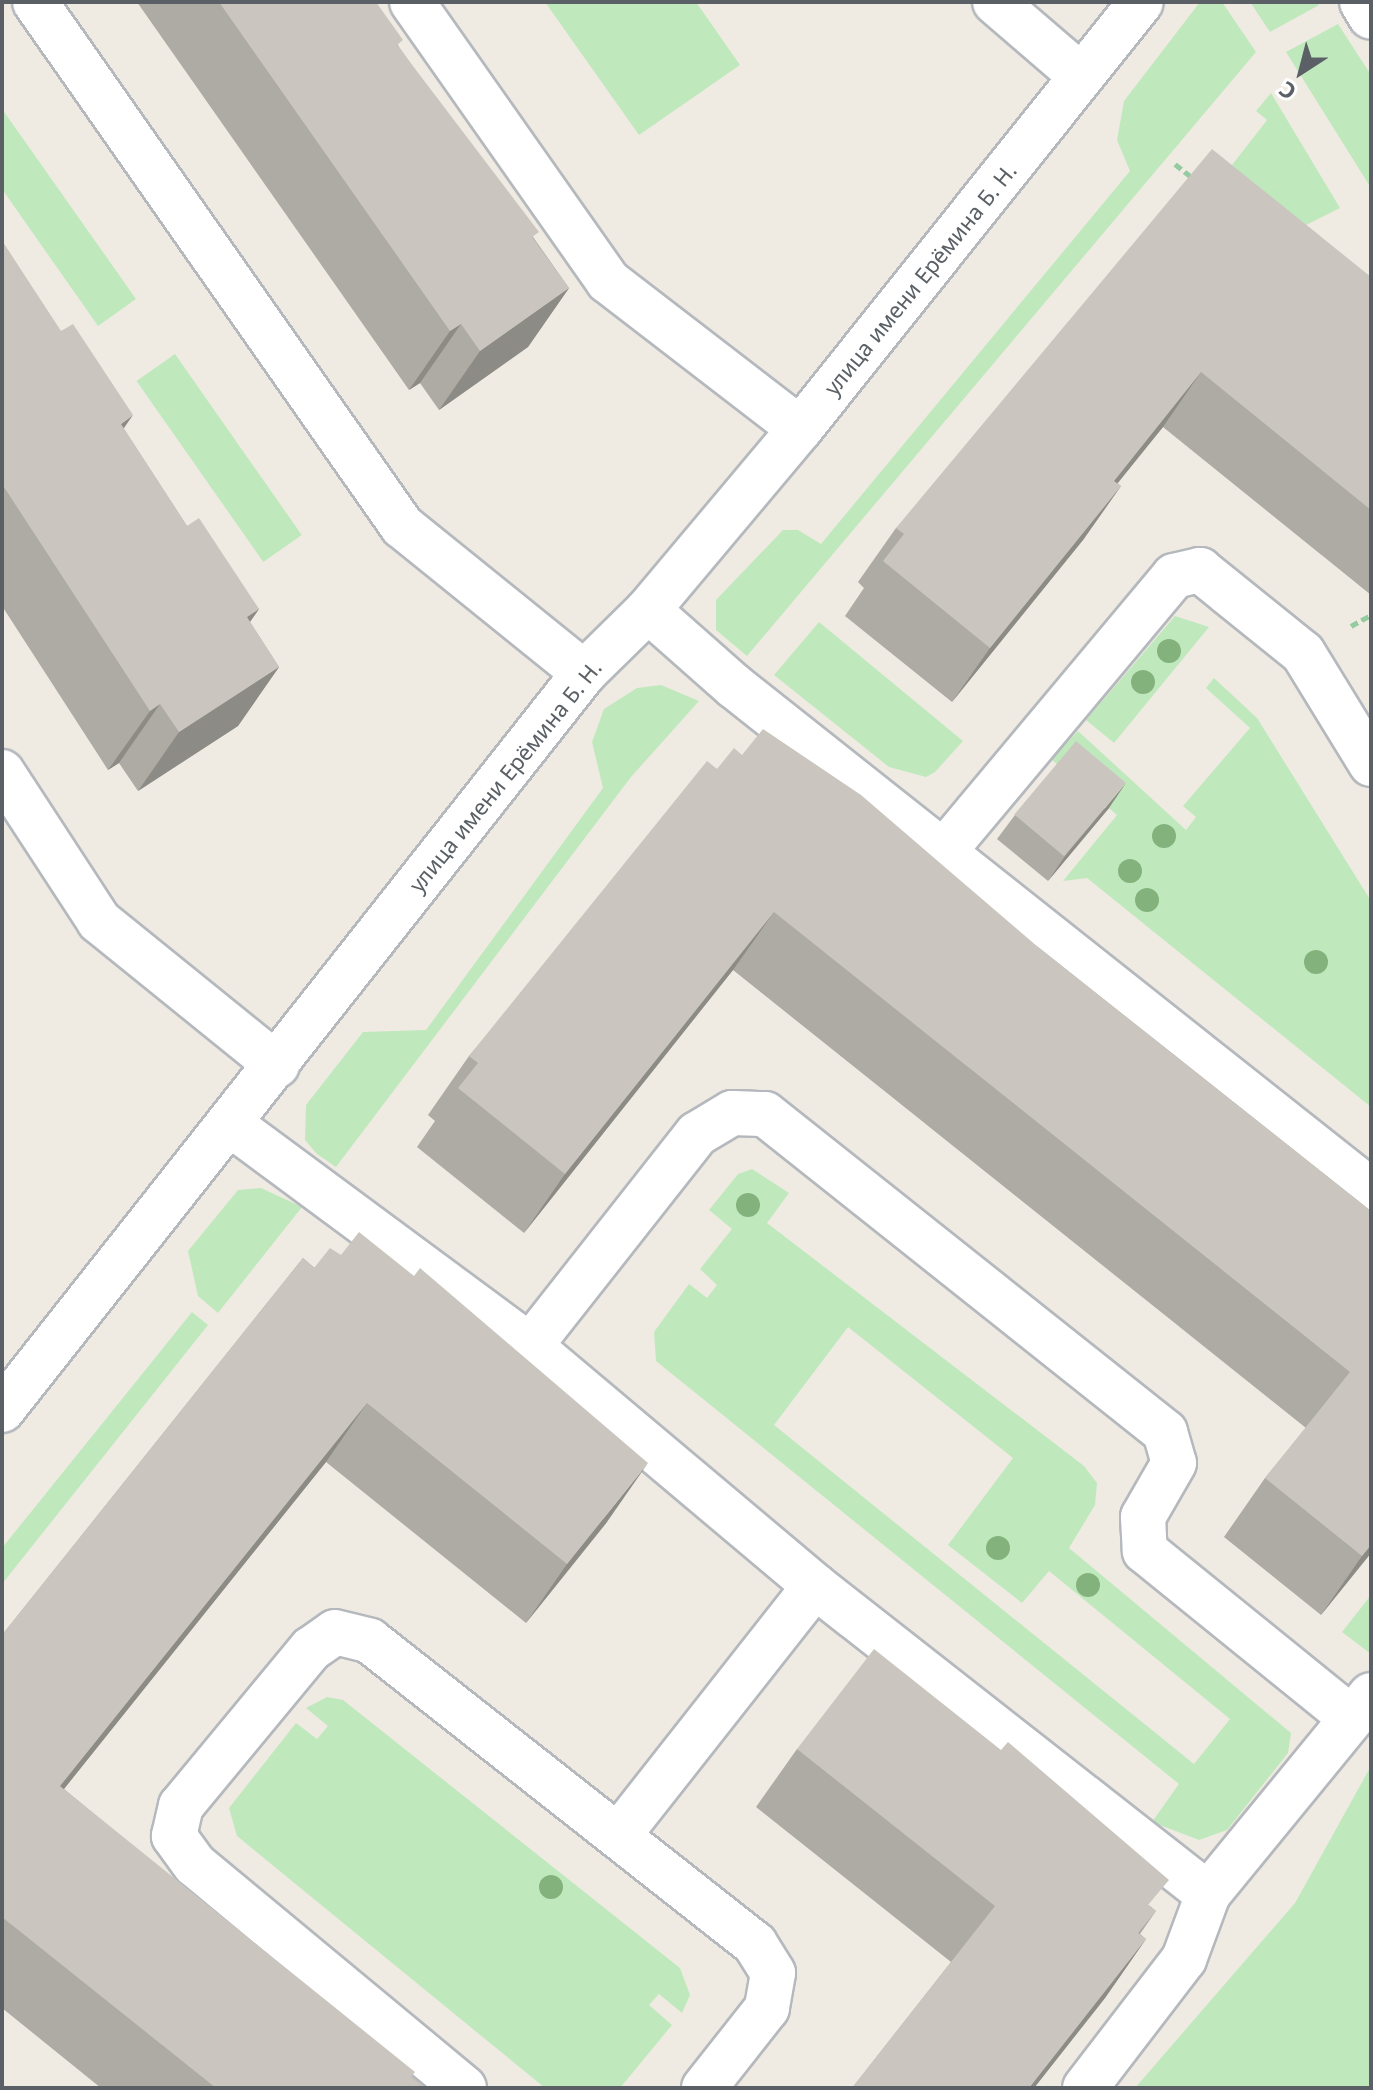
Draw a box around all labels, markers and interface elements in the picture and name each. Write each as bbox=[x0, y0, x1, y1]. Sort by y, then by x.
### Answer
north arrow bbox=[1261, 32, 1341, 112]
text: С bbox=[1272, 75, 1301, 108]
street label: улица имени Ерёмина Б. Н. bbox=[818, 158, 1022, 400]
street label: улица имени Ерёмина Б. Н. bbox=[403, 655, 607, 897]

